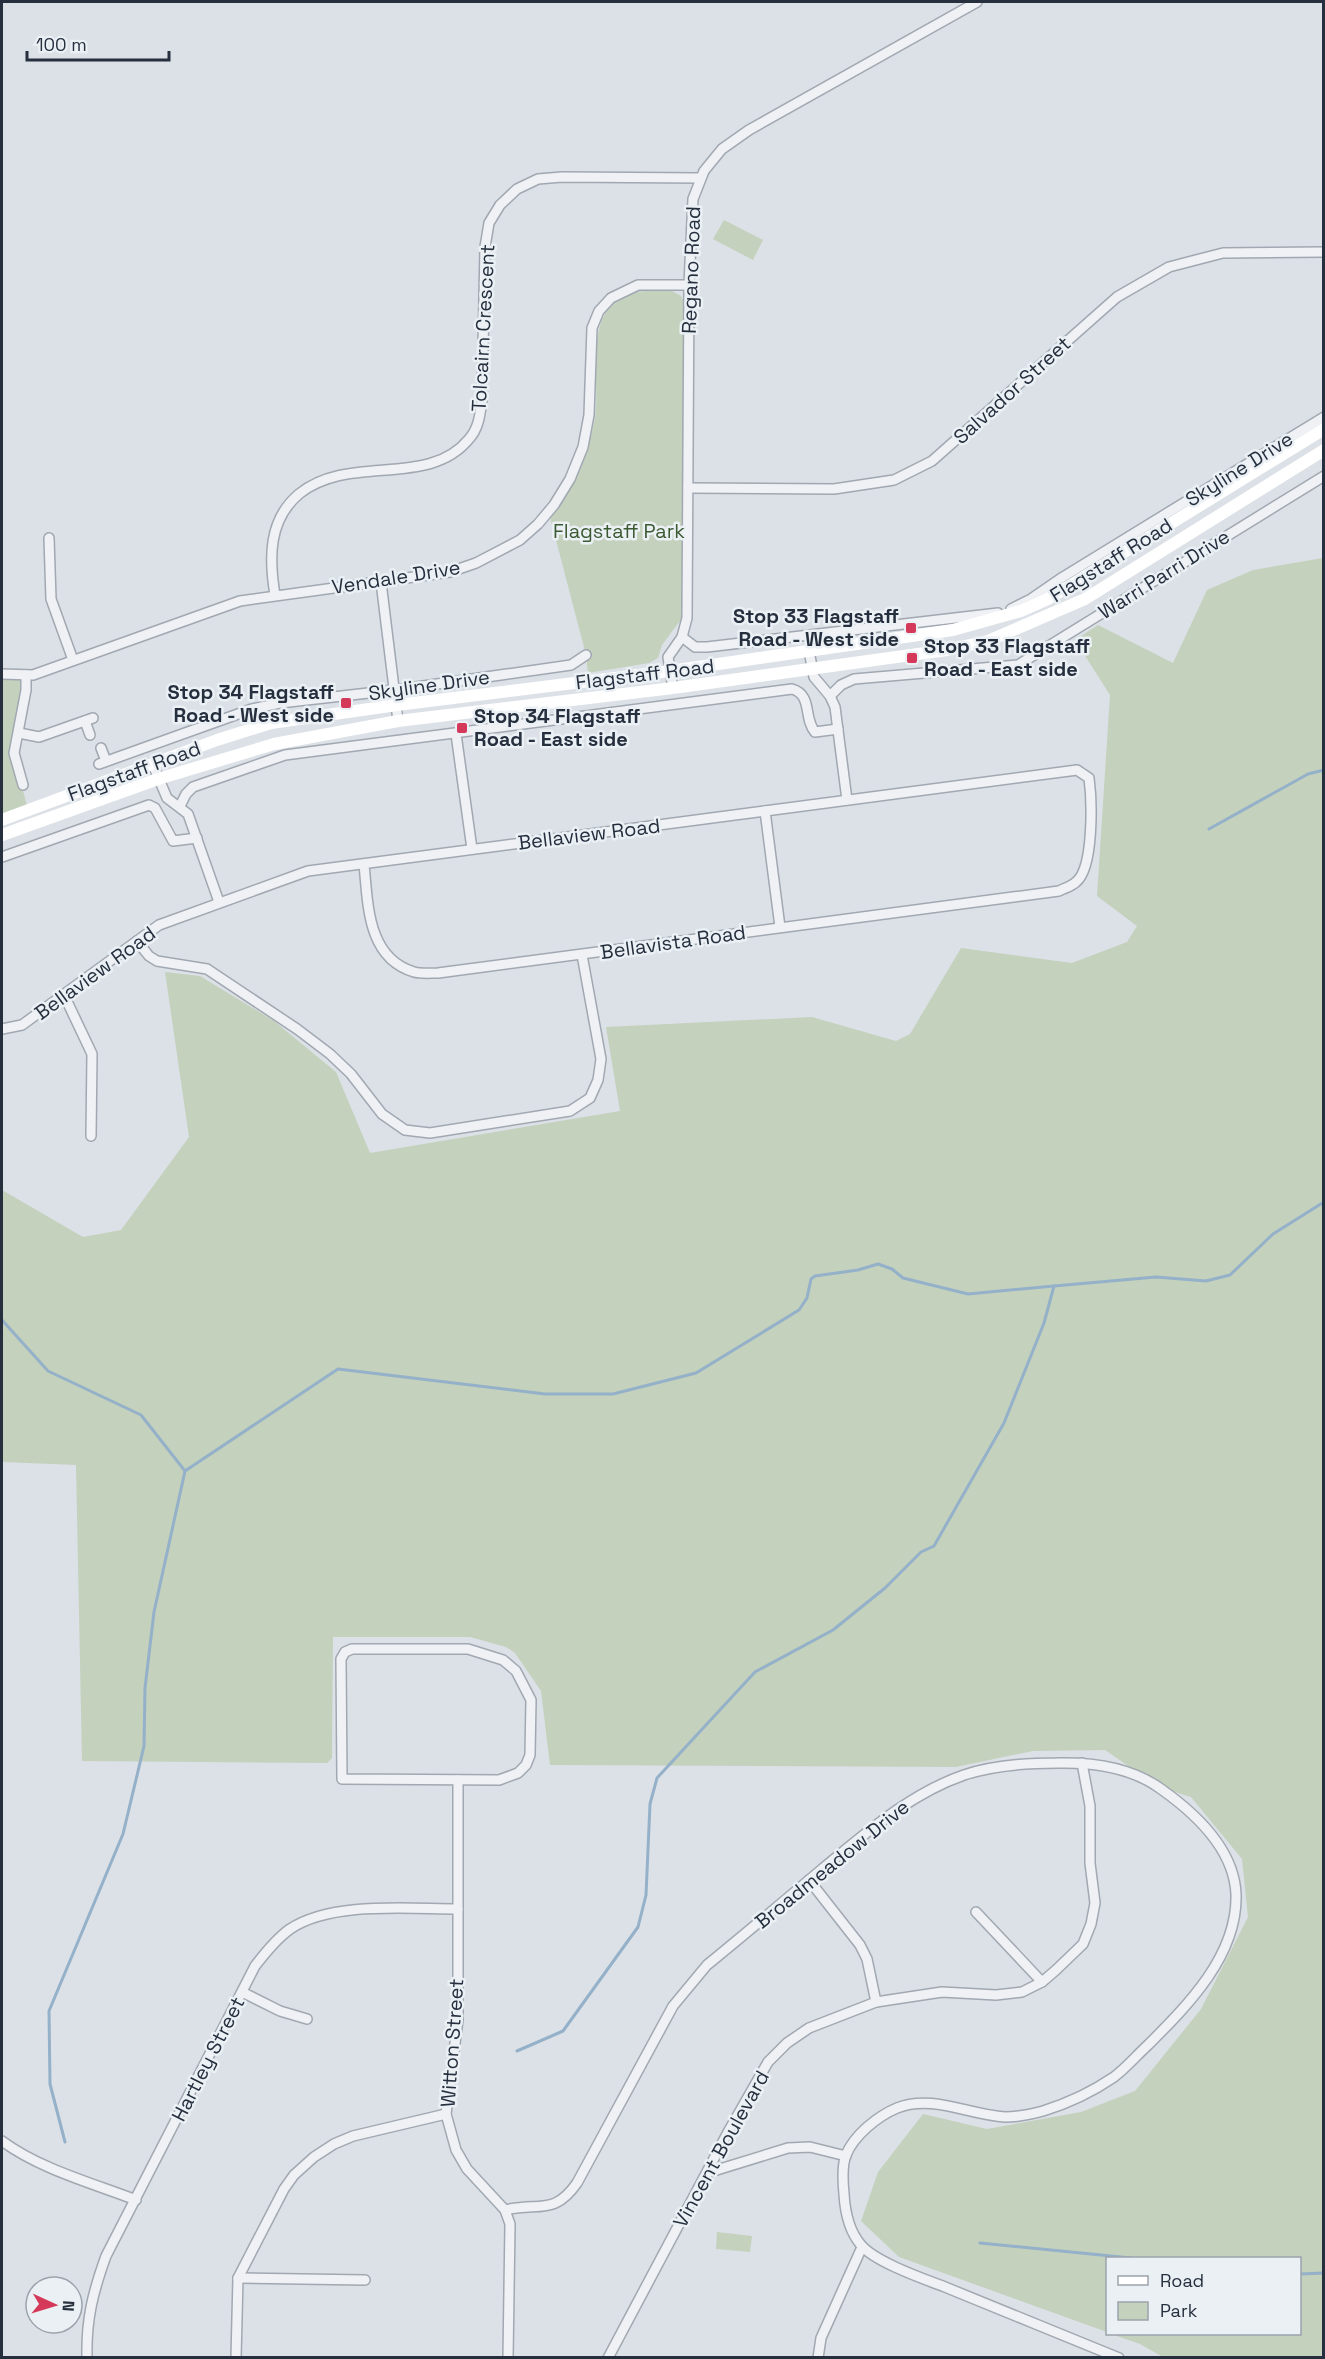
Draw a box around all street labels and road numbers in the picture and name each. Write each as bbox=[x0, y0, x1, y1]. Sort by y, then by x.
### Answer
street label: Regano Road bbox=[676, 206, 706, 334]
street label: Tolcairn Crescent bbox=[466, 244, 500, 412]
street label: Salvador Street bbox=[948, 330, 1076, 450]
street label: Skyline Drive bbox=[1180, 426, 1298, 512]
street label: Flagstaff Road bbox=[1045, 512, 1177, 608]
street label: Warri Parri Drive bbox=[1093, 523, 1235, 625]
street label: Vendale Drive bbox=[330, 554, 462, 600]
street label: Flagstaff Road bbox=[574, 653, 716, 695]
street label: Skyline Drive bbox=[367, 664, 491, 706]
street label: Flagstaff Road bbox=[64, 735, 204, 807]
street label: Bellaview Road bbox=[516, 812, 662, 856]
street label: Bellavista Road bbox=[599, 919, 747, 965]
street label: Bellaview Road bbox=[29, 920, 161, 1026]
street label: Broadmeadow Drive bbox=[749, 1794, 915, 1934]
street label: Witton Street bbox=[435, 1978, 469, 2108]
street label: Hartley Street bbox=[165, 1992, 251, 2126]
street label: Vincent Boulevard bbox=[667, 2066, 775, 2232]

